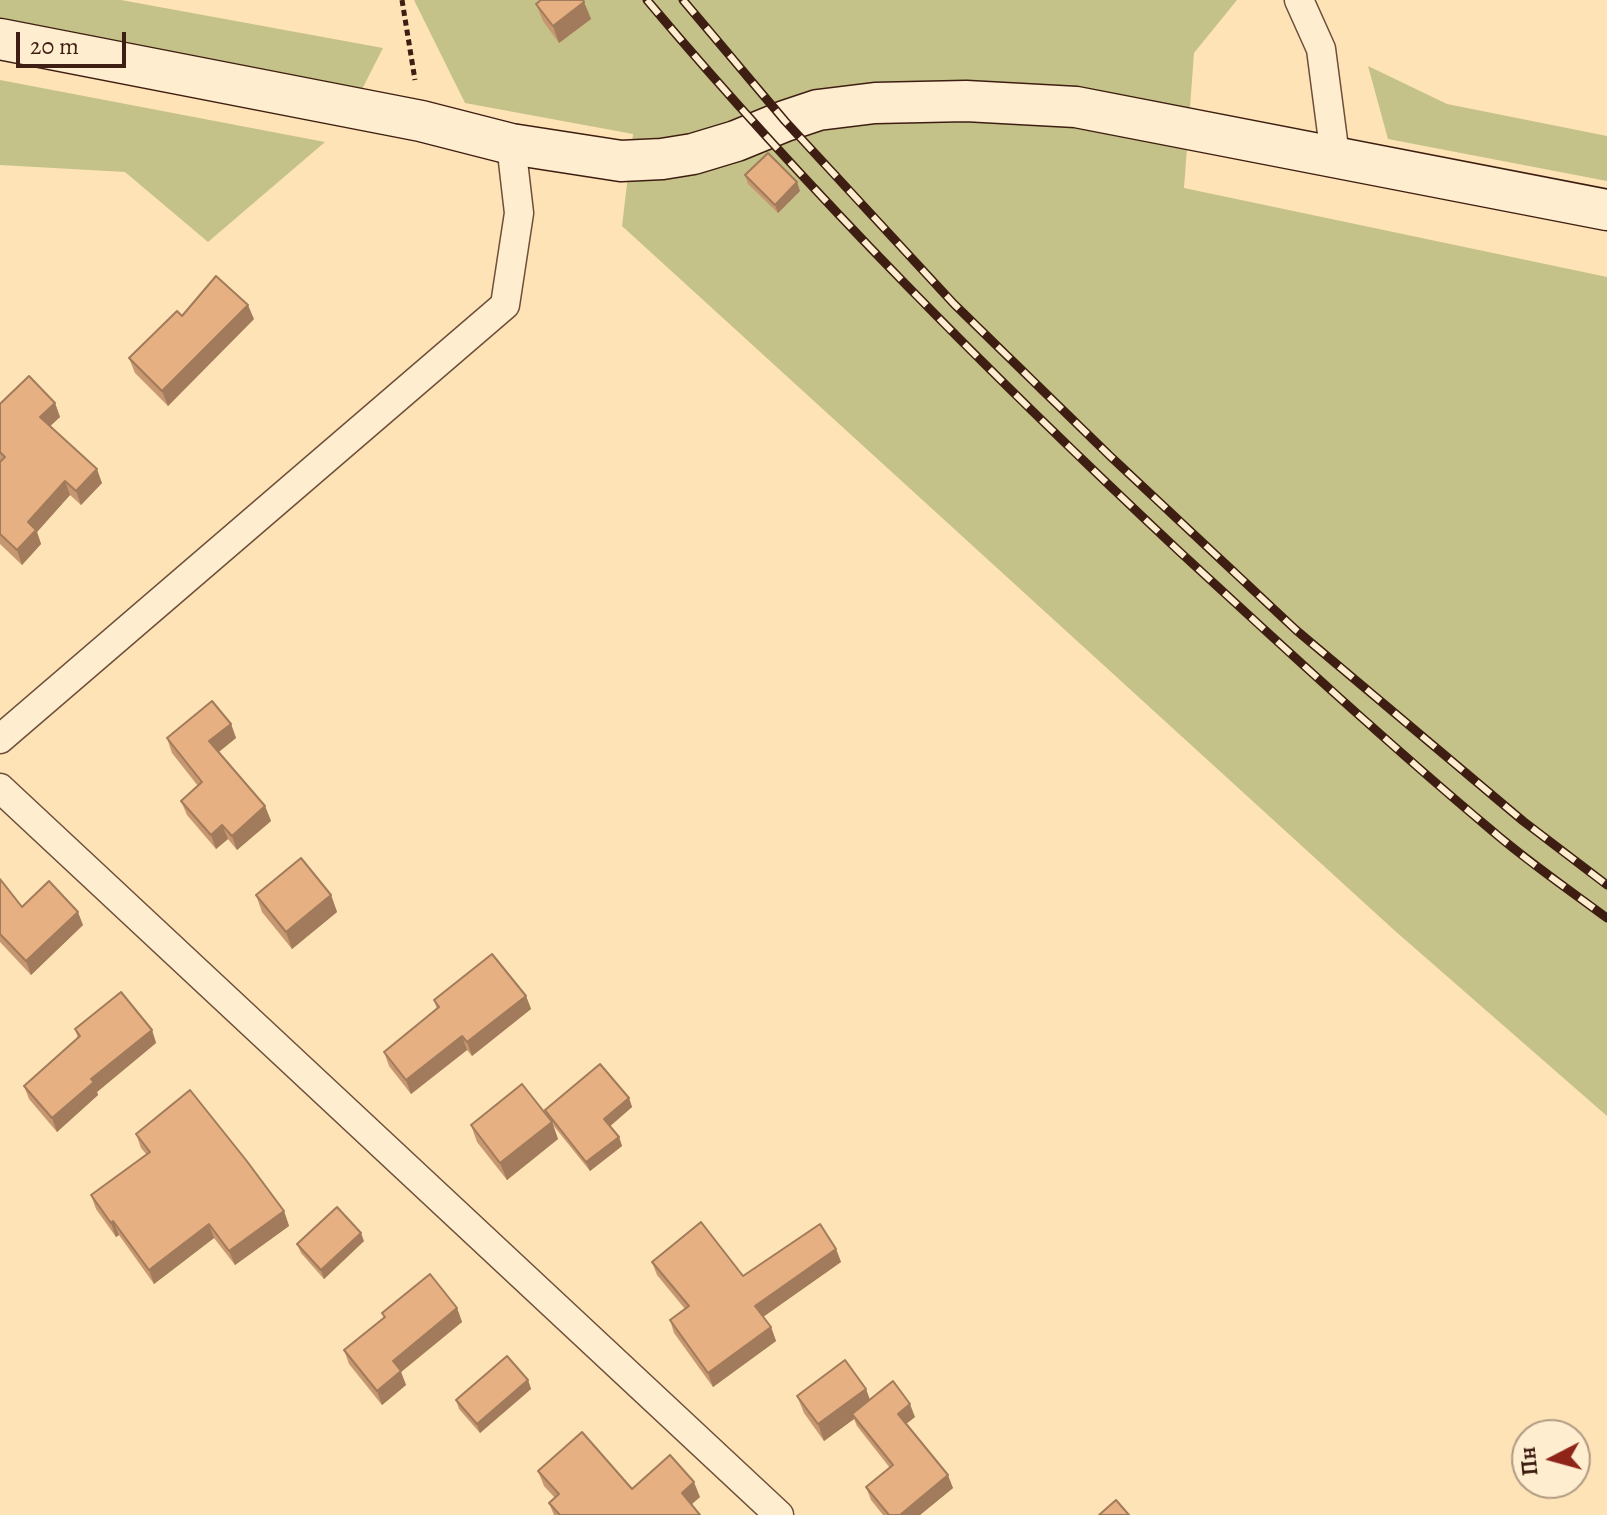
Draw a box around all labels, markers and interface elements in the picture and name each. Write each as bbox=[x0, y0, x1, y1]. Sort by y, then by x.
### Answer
scale bar bbox=[20, 16, 130, 66]
text: 20 m bbox=[30, 30, 79, 62]
north arrow bbox=[1511, 1419, 1591, 1499]
text: Пн bbox=[1513, 1445, 1546, 1477]

